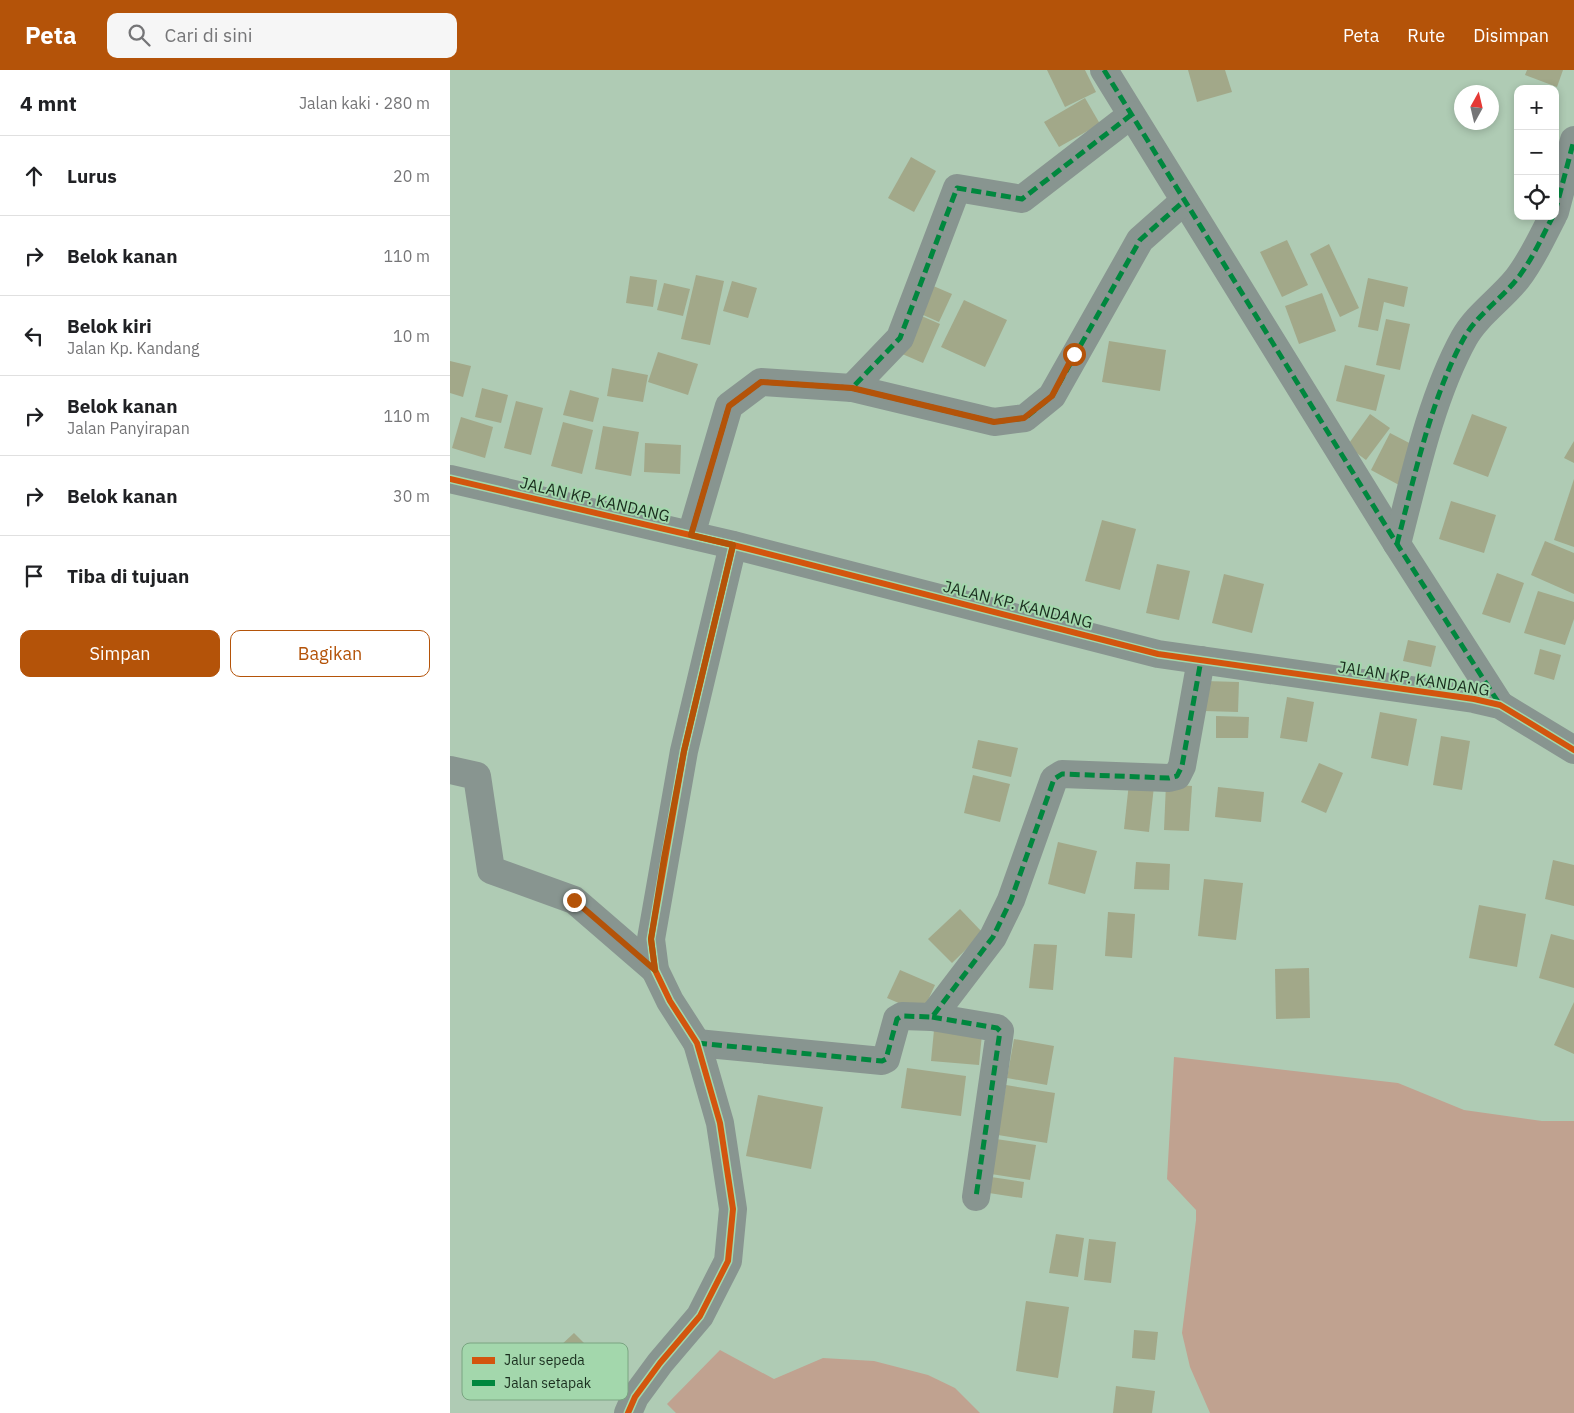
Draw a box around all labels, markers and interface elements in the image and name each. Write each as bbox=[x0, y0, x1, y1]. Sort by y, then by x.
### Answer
search box bbox=[107, 13, 457, 58]
text: Peta bbox=[25, 19, 77, 51]
icon: search bbox=[125, 21, 153, 49]
text: Cari di sini bbox=[165, 23, 253, 47]
text: Peta bbox=[1343, 24, 1379, 47]
text: Rute bbox=[1407, 24, 1445, 47]
text: Disimpan bbox=[1473, 24, 1549, 47]
north arrow bbox=[1454, 85, 1499, 130]
map controls bbox=[1514, 85, 1559, 220]
button: + bbox=[1514, 85, 1559, 130]
text: 4 mnt bbox=[20, 89, 77, 117]
text: Jalan kaki · 280 m bbox=[299, 93, 430, 113]
button: − bbox=[1514, 130, 1559, 175]
icon: ahead bbox=[20, 162, 48, 190]
text: Lurus bbox=[67, 164, 117, 188]
text: 20 m bbox=[393, 166, 430, 186]
button: locate bbox=[1514, 175, 1559, 220]
icon: right bbox=[20, 242, 48, 270]
text: Belok kanan bbox=[67, 244, 178, 268]
text: 110 m bbox=[383, 246, 430, 266]
text: Belok kiri bbox=[67, 314, 152, 338]
icon: left bbox=[20, 322, 48, 350]
text: 10 m bbox=[393, 326, 430, 346]
text: Jalan Kp. Kandang bbox=[67, 338, 199, 358]
route start bbox=[1063, 343, 1086, 366]
text: Belok kanan bbox=[67, 394, 178, 418]
icon: right bbox=[20, 402, 48, 430]
text: 110 m bbox=[383, 406, 430, 426]
text: Jalan Panyirapan bbox=[67, 418, 190, 438]
street label: JALAN KP. KANDANG bbox=[518, 472, 672, 526]
icon: right bbox=[20, 482, 48, 510]
text: Belok kanan bbox=[67, 484, 178, 508]
text: 30 m bbox=[393, 486, 430, 506]
icon: arrive bbox=[20, 562, 48, 590]
text: Tiba di tujuan bbox=[67, 564, 189, 588]
street label: JALAN KP. KANDANG bbox=[941, 576, 1095, 632]
button: Simpan bbox=[20, 630, 220, 677]
button: Bagikan bbox=[230, 630, 430, 677]
street label: JALAN KP. KANDANG bbox=[1337, 656, 1491, 700]
route end bbox=[563, 889, 586, 912]
legend bbox=[462, 1343, 628, 1400]
text: Jalur sepeda bbox=[504, 1351, 585, 1369]
text: Jalan setapak bbox=[504, 1374, 592, 1392]

